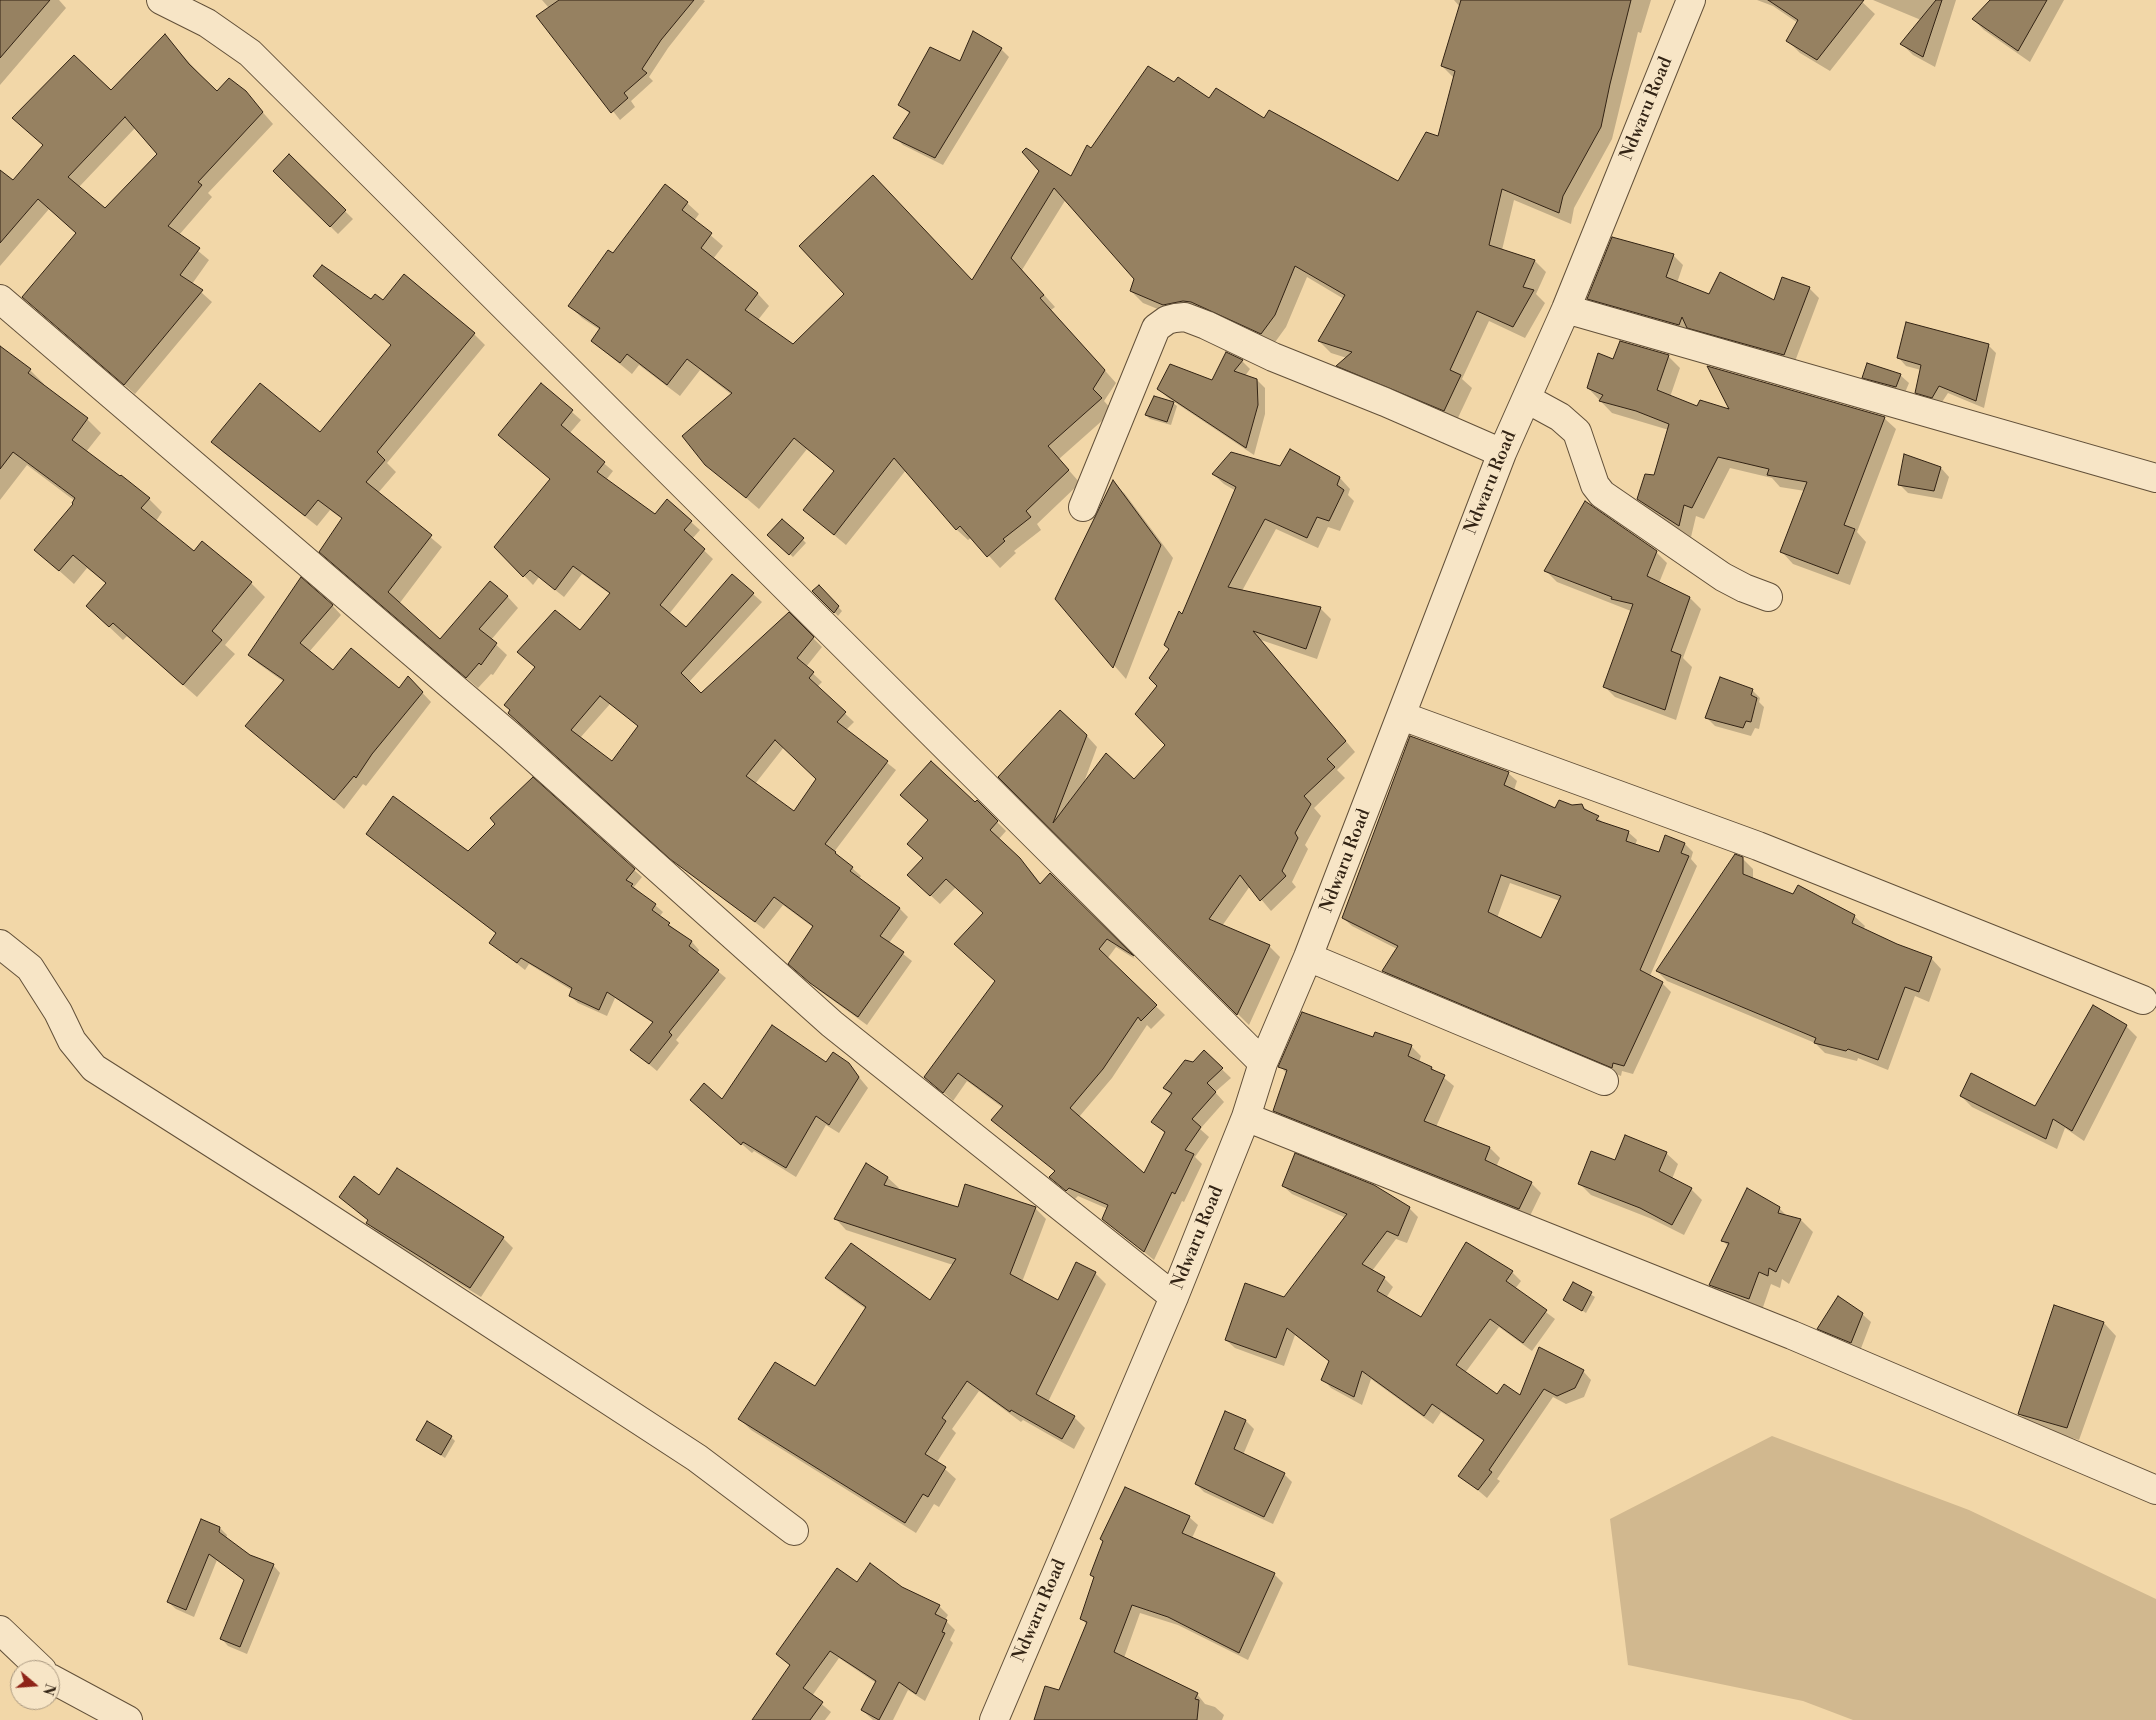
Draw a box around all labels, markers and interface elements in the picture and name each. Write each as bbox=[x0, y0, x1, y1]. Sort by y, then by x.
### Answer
street label: Ndwaru Road bbox=[1616, 54, 1678, 164]
street label: Ndwaru Road bbox=[1460, 428, 1522, 538]
street label: Ndwaru Road bbox=[1316, 806, 1376, 916]
street label: Ndwaru Road bbox=[1167, 1183, 1229, 1293]
street label: Ndwaru Road bbox=[1009, 1556, 1071, 1666]
north arrow bbox=[10, 1660, 60, 1710]
text: N bbox=[38, 1681, 59, 1697]

